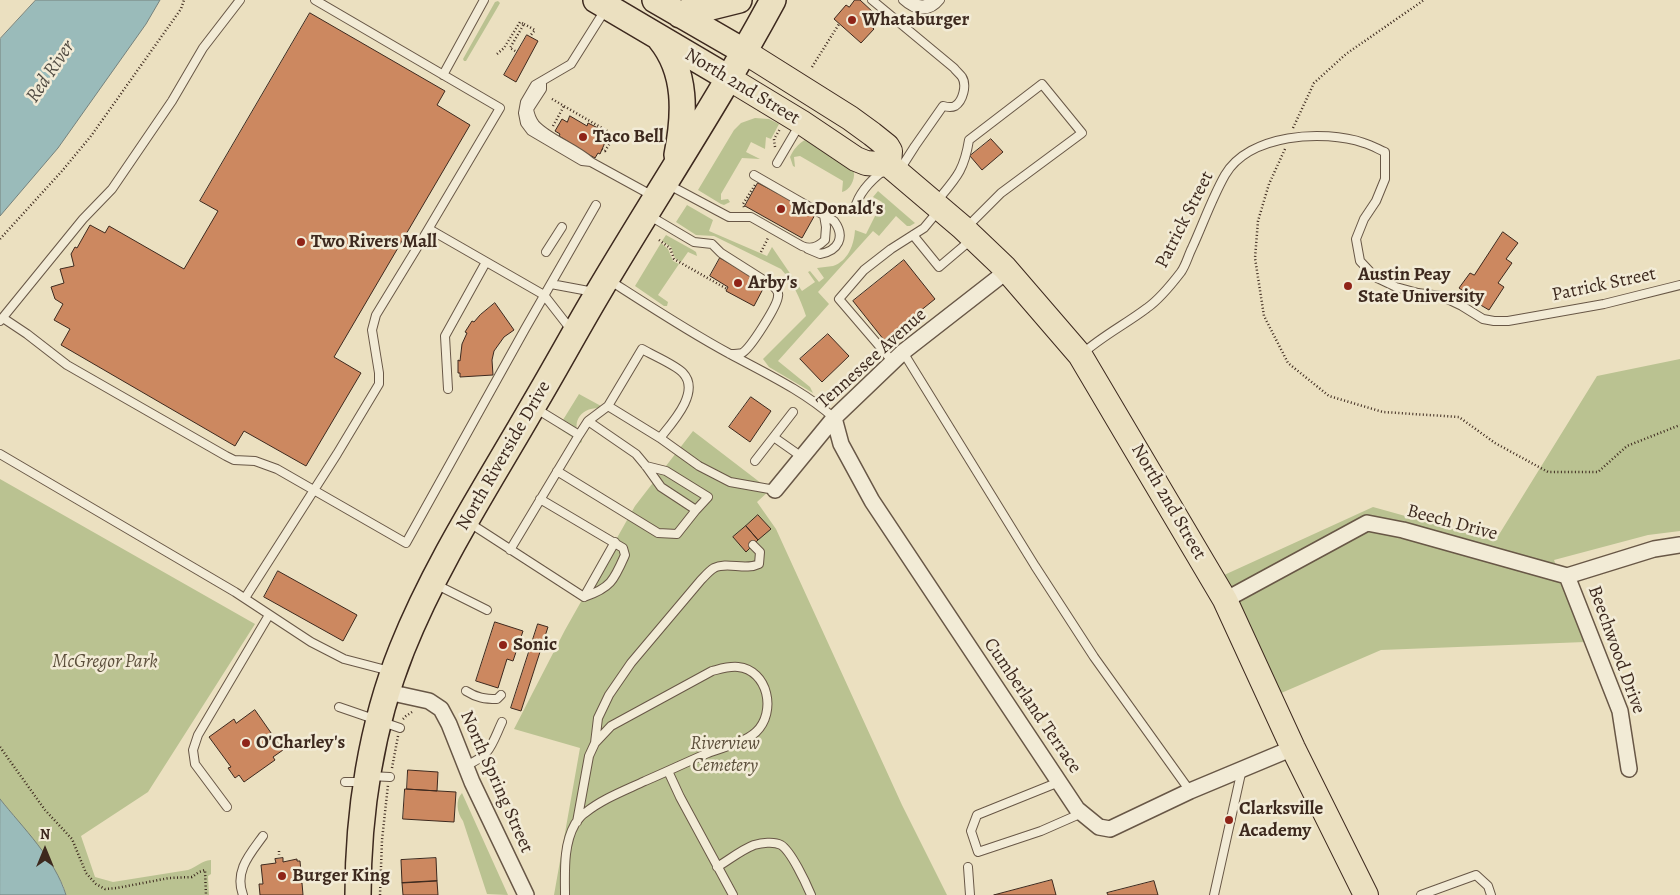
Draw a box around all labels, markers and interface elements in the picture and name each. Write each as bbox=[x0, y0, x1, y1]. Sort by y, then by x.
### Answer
place label: Whataburger bbox=[862, 9, 969, 31]
marker: Whataburger bbox=[846, 14, 858, 26]
water label: Red River bbox=[22, 36, 80, 108]
street label: North 2nd Street bbox=[680, 44, 804, 130]
place label: Taco Bell bbox=[593, 126, 664, 148]
marker: Taco Bell bbox=[577, 131, 589, 143]
street label: Patrick Street bbox=[1151, 168, 1219, 272]
place label: McDonald's bbox=[791, 198, 883, 220]
marker: McDonald's bbox=[775, 203, 787, 215]
place label: Two Rivers Mall bbox=[311, 231, 437, 253]
marker: Two Rivers Mall bbox=[295, 236, 307, 248]
street label: Patrick Street bbox=[1550, 263, 1658, 307]
place label: Austin Peay State University bbox=[1358, 264, 1484, 308]
place label: Arby's bbox=[748, 272, 798, 294]
marker: Arby's bbox=[732, 277, 744, 289]
marker: Austin Peay State University bbox=[1342, 280, 1354, 292]
street label: Tennessee Avenue bbox=[812, 304, 932, 414]
street label: North Riverside Drive bbox=[452, 377, 556, 535]
street label: North 2nd Street bbox=[1126, 440, 1210, 564]
street label: Beech Drive bbox=[1404, 500, 1500, 546]
street label: Beechwood Drive bbox=[1582, 583, 1650, 717]
place label: Sonic bbox=[513, 634, 557, 656]
street label: Cumberland Terrace bbox=[978, 634, 1086, 778]
marker: Sonic bbox=[497, 639, 509, 651]
park label: McGregor Park bbox=[52, 651, 158, 673]
street label: North Spring Street bbox=[454, 707, 538, 857]
place label: O'Charley's bbox=[256, 732, 345, 754]
park label: Riverview Cemetery bbox=[690, 733, 760, 777]
marker: O'Charley's bbox=[240, 737, 252, 749]
place label: Clarksville Academy bbox=[1239, 798, 1323, 842]
marker: Clarksville Academy bbox=[1223, 814, 1235, 826]
north arrow bbox=[20, 825, 70, 875]
text: N bbox=[40, 825, 50, 844]
place label: Burger King bbox=[292, 865, 390, 887]
marker: Burger King bbox=[276, 870, 288, 882]

